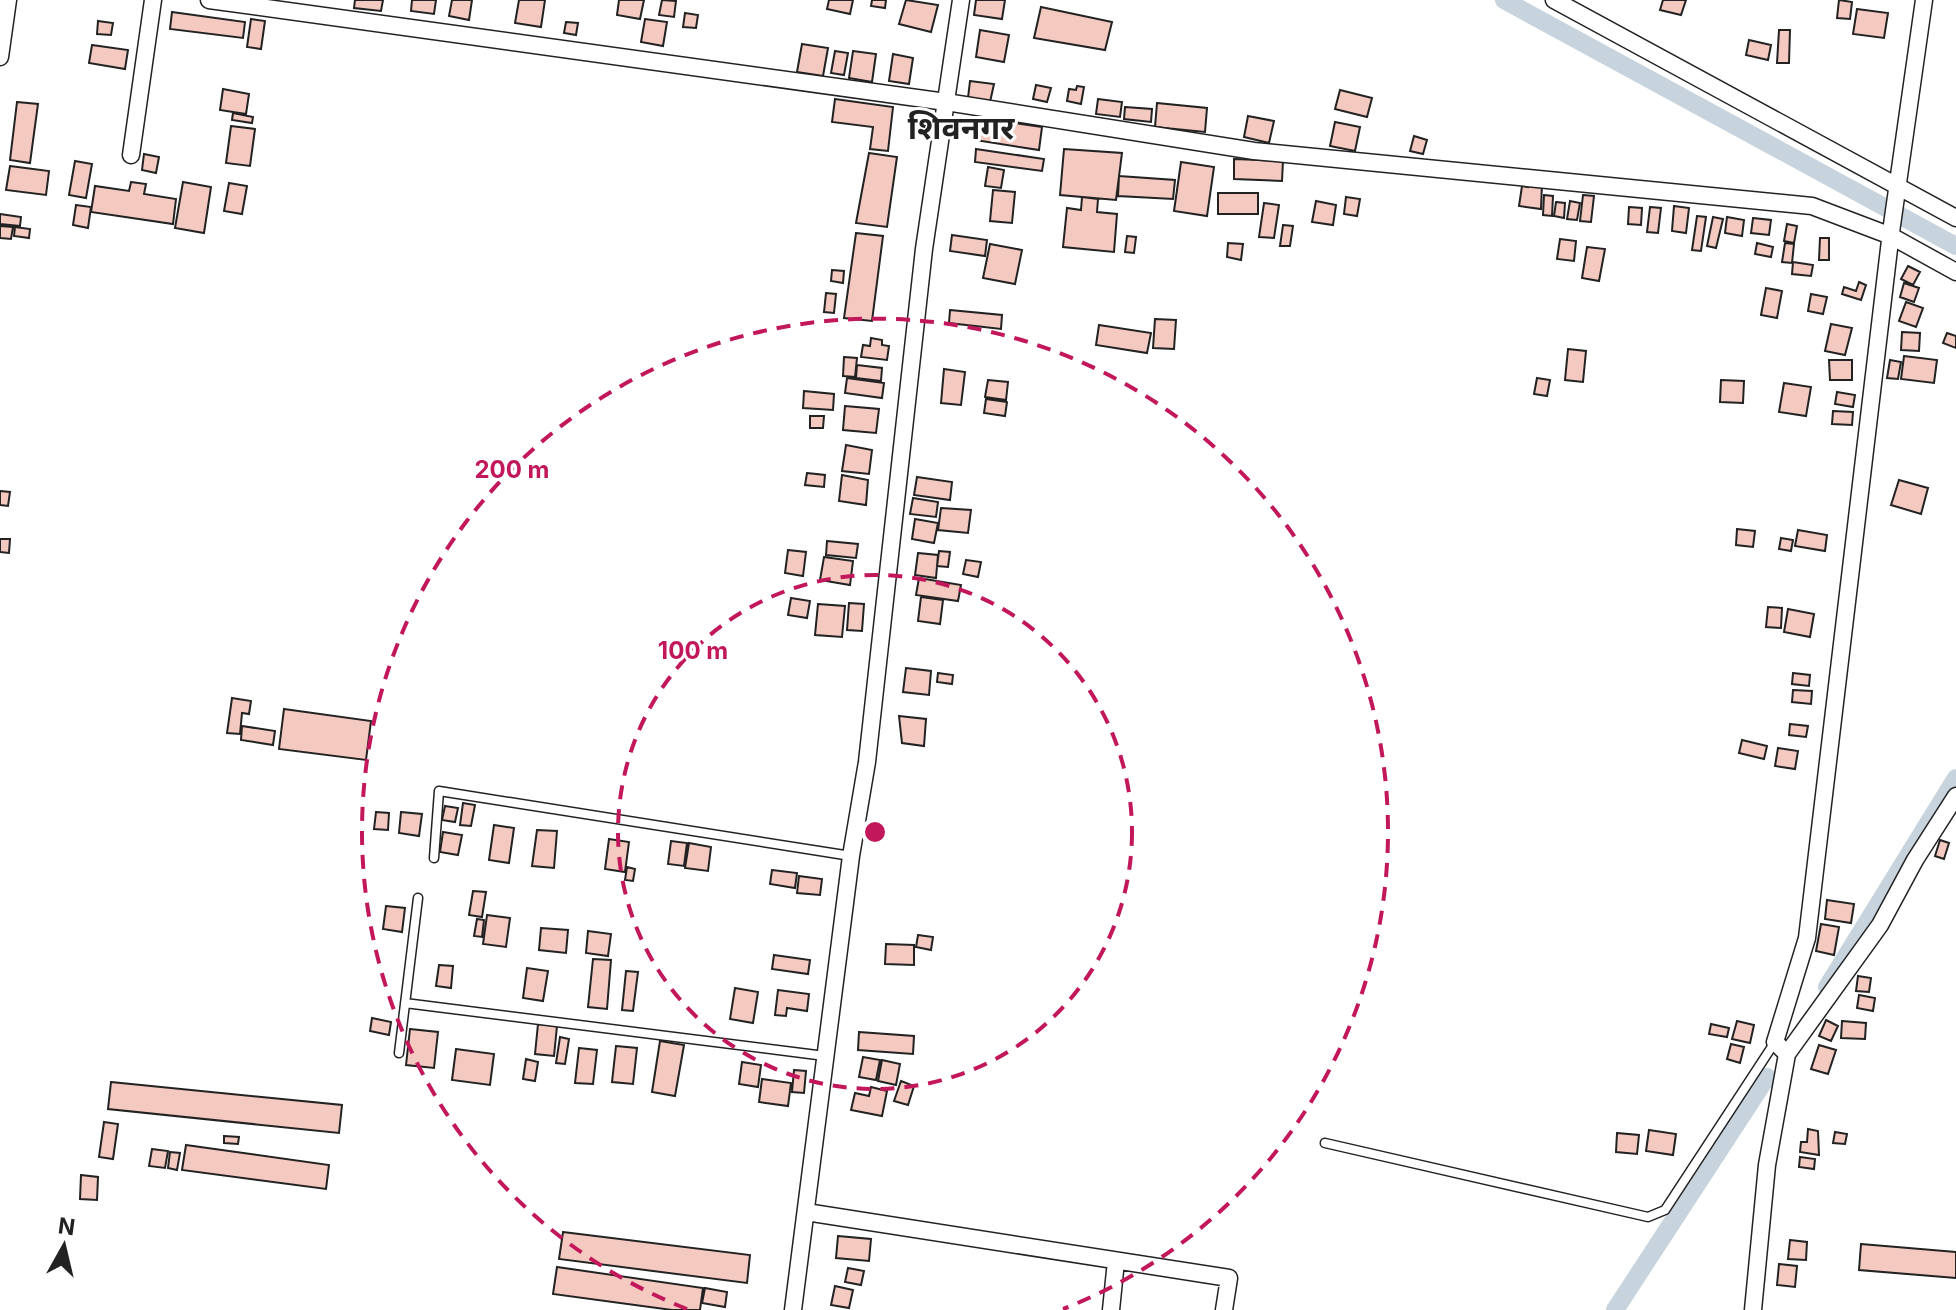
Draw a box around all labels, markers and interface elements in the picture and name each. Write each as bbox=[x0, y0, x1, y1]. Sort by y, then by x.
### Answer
district label: शिवनगर bbox=[908, 108, 1015, 147]
text: 200 m bbox=[474, 455, 550, 484]
text: 100 m bbox=[658, 636, 728, 665]
centre of rings bbox=[861, 818, 889, 846]
north arrow bbox=[24, 1206, 104, 1286]
text: N bbox=[57, 1212, 77, 1240]

